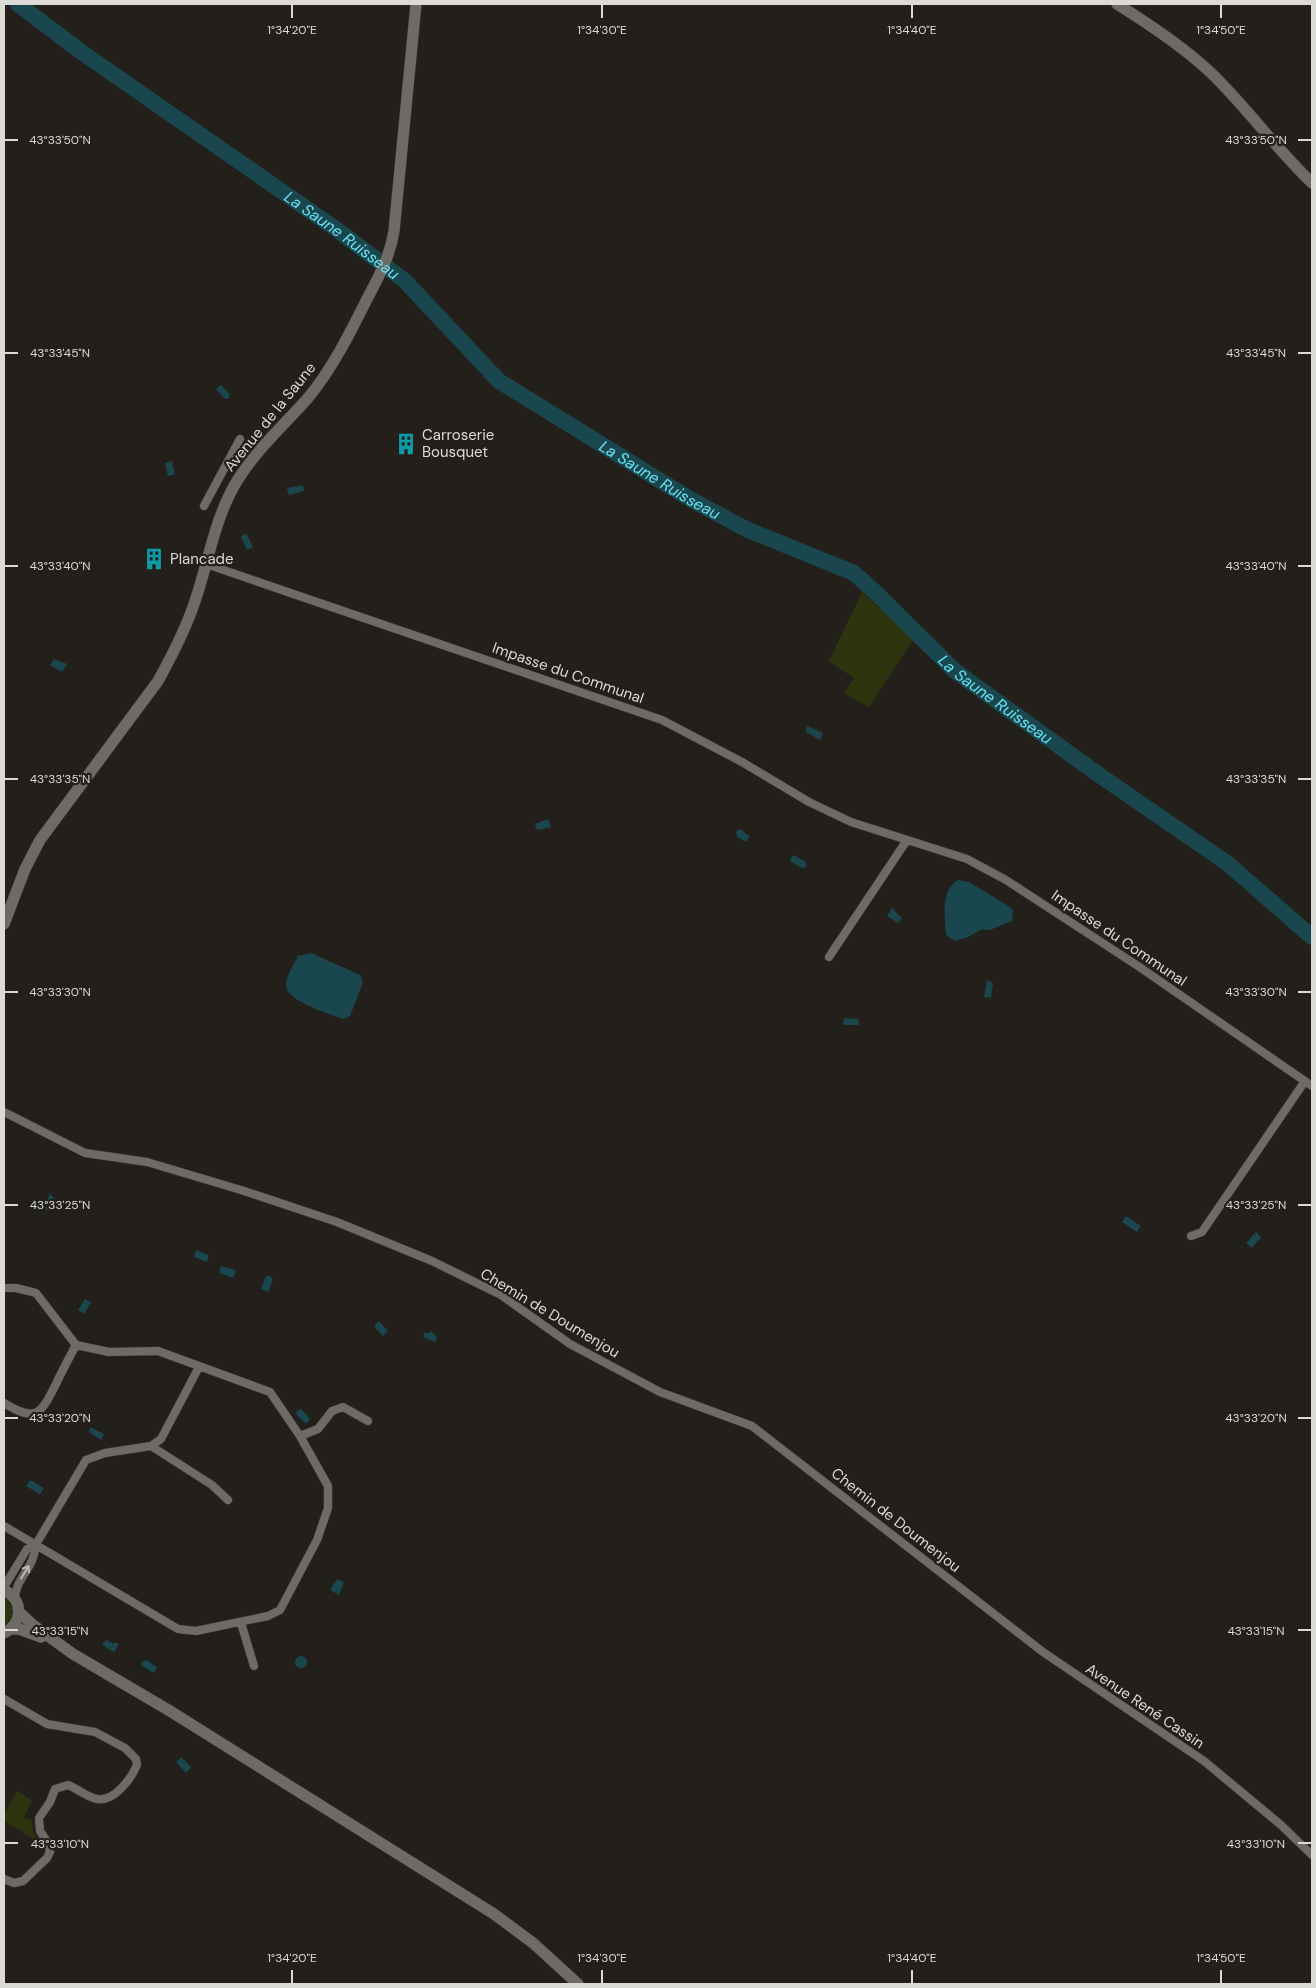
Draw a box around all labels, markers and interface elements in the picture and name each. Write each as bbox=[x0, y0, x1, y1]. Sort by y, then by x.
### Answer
text: 1°34'20"E bbox=[267, 22, 317, 38]
text: 1°34'30"E bbox=[577, 22, 627, 38]
text: 1°34'40"E bbox=[887, 22, 937, 38]
text: 1°34'50"E bbox=[1196, 22, 1246, 38]
text: 43°33'50"N bbox=[29, 132, 91, 148]
text: 43°33'50"N bbox=[1225, 132, 1287, 148]
water label: La Saune Ruisseau bbox=[280, 186, 404, 284]
text: 43°33'45"N bbox=[30, 345, 90, 361]
text: 43°33'45"N bbox=[1226, 345, 1286, 361]
street label: Avenue de la Saune bbox=[220, 358, 320, 476]
place label: Carroserie Bousquet bbox=[422, 425, 494, 462]
building icon: Carroserie Bousquet bbox=[393, 431, 419, 457]
water label: La Saune Ruisseau bbox=[596, 435, 724, 524]
building icon: Plancade bbox=[141, 546, 167, 572]
place label: Plancade bbox=[170, 549, 233, 569]
text: 43°33'40"N bbox=[29, 558, 91, 574]
text: 43°33'40"N bbox=[1225, 558, 1287, 574]
street label: Impasse du Communal bbox=[490, 638, 646, 708]
water label: La Saune Ruisseau bbox=[934, 650, 1057, 749]
text: 43°33'35"N bbox=[30, 771, 90, 787]
text: 43°33'35"N bbox=[1226, 771, 1286, 787]
street label: Impasse du Communal bbox=[1047, 885, 1191, 991]
text: 43°33'30"N bbox=[29, 984, 91, 1000]
text: 43°33'30"N bbox=[1225, 984, 1287, 1000]
text: 43°33'25"N bbox=[30, 1197, 90, 1213]
text: 43°33'25"N bbox=[1226, 1197, 1286, 1213]
street label: Chemin de Doumenjou bbox=[477, 1264, 623, 1362]
text: 43°33'20"N bbox=[29, 1410, 91, 1426]
text: 43°33'20"N bbox=[1225, 1410, 1287, 1426]
street label: Chemin de Doumenjou bbox=[827, 1463, 965, 1577]
one-way arrow bbox=[21, 1566, 31, 1580]
text: 43°33'15"N bbox=[31, 1623, 89, 1639]
text: 43°33'15"N bbox=[1227, 1623, 1285, 1639]
street label: Avenue René Cassin bbox=[1082, 1659, 1208, 1753]
text: 43°33'10"N bbox=[31, 1836, 89, 1852]
text: 43°33'10"N bbox=[1227, 1836, 1285, 1852]
text: 1°34'20"E bbox=[267, 1950, 317, 1966]
text: 1°34'30"E bbox=[577, 1950, 627, 1966]
text: 1°34'40"E bbox=[887, 1950, 937, 1966]
text: 1°34'50"E bbox=[1196, 1950, 1246, 1966]

